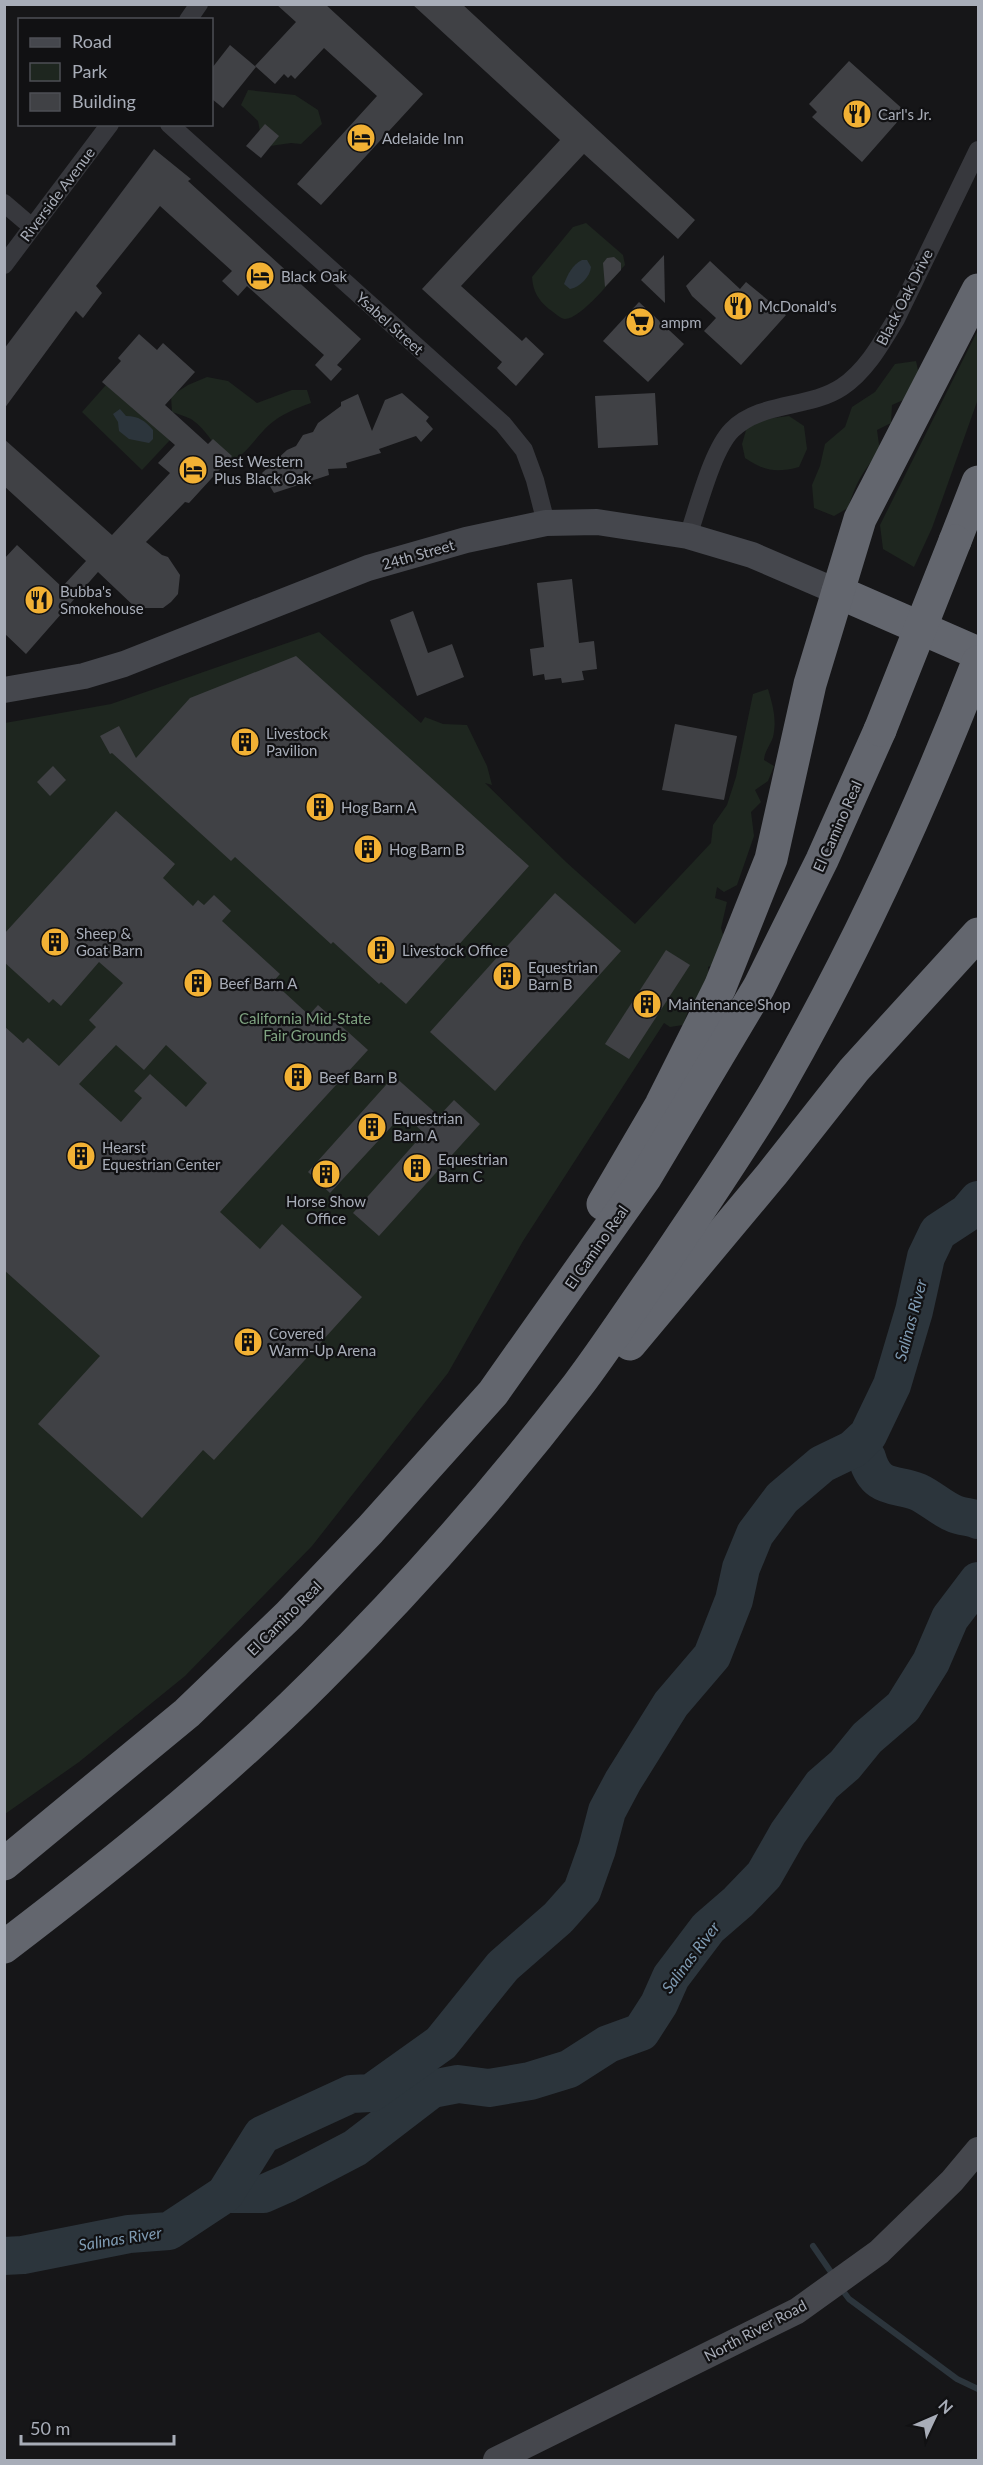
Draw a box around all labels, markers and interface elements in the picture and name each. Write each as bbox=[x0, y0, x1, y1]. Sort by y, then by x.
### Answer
legend bbox=[18, 18, 213, 126]
text: Road bbox=[72, 30, 112, 52]
text: Park bbox=[72, 60, 108, 82]
text: Building bbox=[72, 90, 136, 112]
restaurant icon: Carl's Jr. bbox=[841, 98, 873, 130]
place label: Carl's Jr. bbox=[878, 105, 932, 123]
hotel icon: Adelaide Inn bbox=[345, 122, 377, 154]
place label: Adelaide Inn bbox=[382, 129, 464, 147]
street label: Riverside Avenue bbox=[16, 143, 98, 245]
street label: Black Oak Drive bbox=[872, 246, 936, 348]
hotel icon: Black Oak bbox=[244, 260, 276, 292]
place label: Black Oak bbox=[281, 267, 347, 285]
street label: Ysabel Street bbox=[352, 288, 428, 359]
restaurant icon: McDonald's bbox=[722, 290, 754, 322]
place label: McDonald's bbox=[759, 297, 837, 315]
supermarket icon: ampm bbox=[624, 306, 656, 338]
place label: ampm bbox=[661, 313, 702, 331]
place label: Best Western Plus Black Oak bbox=[214, 452, 312, 487]
hotel icon: Best Western Plus Black Oak bbox=[177, 454, 209, 486]
street label: 24th Street bbox=[380, 535, 457, 573]
place label: Bubba's Smokehouse bbox=[60, 582, 144, 617]
restaurant icon: Bubba's Smokehouse bbox=[23, 584, 55, 616]
place label: Livestock Pavilion bbox=[266, 724, 328, 759]
building icon: Livestock Pavilion bbox=[229, 726, 261, 758]
street label: El Camino Real bbox=[809, 778, 865, 874]
building icon: Hog Barn A bbox=[304, 791, 336, 823]
place label: Hog Barn A bbox=[341, 798, 418, 816]
building icon: Hog Barn B bbox=[352, 833, 384, 865]
place label: Hog Barn B bbox=[389, 840, 465, 858]
place label: Sheep & Goat Barn bbox=[76, 924, 143, 959]
building icon: Sheep & Goat Barn bbox=[39, 926, 71, 958]
building icon: Livestock Office bbox=[365, 934, 397, 966]
place label: Livestock Office bbox=[402, 941, 508, 959]
place label: Equestrian Barn B bbox=[528, 958, 598, 993]
building icon: Equestrian Barn B bbox=[491, 960, 523, 992]
building icon: Beef Barn A bbox=[182, 967, 214, 999]
place label: Beef Barn A bbox=[219, 974, 298, 992]
building icon: Maintenance Shop bbox=[631, 988, 663, 1020]
place label: Maintenance Shop bbox=[668, 995, 791, 1013]
park label: California Mid-State Fair Grounds bbox=[239, 1009, 371, 1044]
building icon: Beef Barn B bbox=[282, 1061, 314, 1093]
place label: Beef Barn B bbox=[319, 1068, 398, 1086]
place label: Equestrian Barn A bbox=[393, 1109, 463, 1144]
building icon: Equestrian Barn A bbox=[356, 1111, 388, 1143]
place label: Hearst Equestrian Center bbox=[102, 1138, 221, 1173]
building icon: Hearst Equestrian Center bbox=[65, 1140, 97, 1172]
place label: Equestrian Barn C bbox=[438, 1150, 508, 1185]
building icon: Equestrian Barn C bbox=[401, 1152, 433, 1184]
building icon: Horse Show Office bbox=[310, 1158, 342, 1190]
place label: Horse Show Office bbox=[286, 1192, 366, 1227]
street label: El Camino Real bbox=[561, 1202, 631, 1292]
water label: Salinas River bbox=[890, 1277, 930, 1363]
place label: Covered Warm-Up Arena bbox=[269, 1324, 376, 1359]
building icon: Covered Warm-Up Arena bbox=[232, 1326, 264, 1358]
street label: El Camino Real bbox=[243, 1577, 325, 1659]
water label: Salinas River bbox=[657, 1917, 723, 1996]
water label: Salinas River bbox=[77, 2222, 163, 2254]
street label: North River Road bbox=[701, 2295, 809, 2365]
north arrow bbox=[905, 2387, 965, 2447]
text: N bbox=[935, 2395, 957, 2417]
scale bar bbox=[21, 2408, 174, 2446]
text: 50 m bbox=[30, 2417, 70, 2439]

